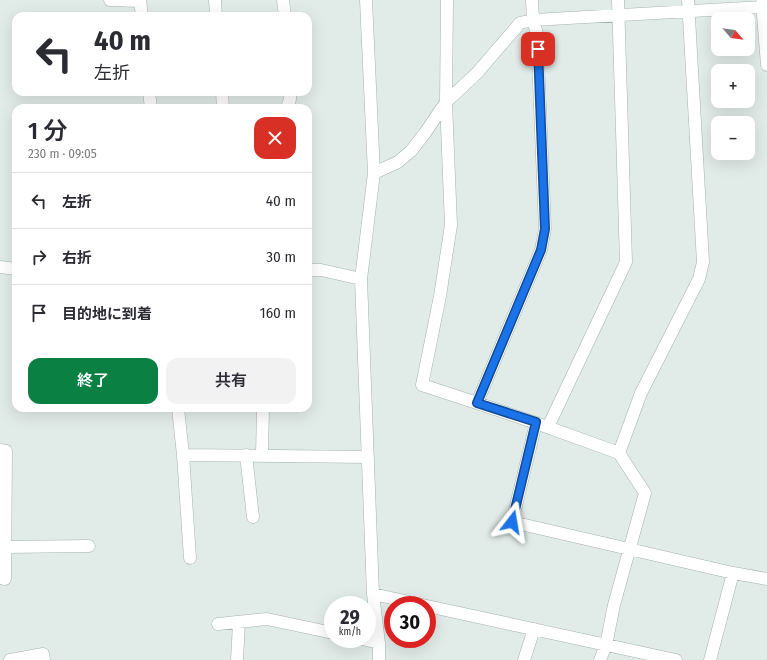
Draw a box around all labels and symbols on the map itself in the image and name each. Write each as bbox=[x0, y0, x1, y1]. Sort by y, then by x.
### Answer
north arrow bbox=[711, 12, 755, 56]
pin bbox=[521, 32, 555, 66]
position arrow bbox=[491, 501, 533, 543]
speed limit sign: 30 bbox=[384, 596, 436, 648]

